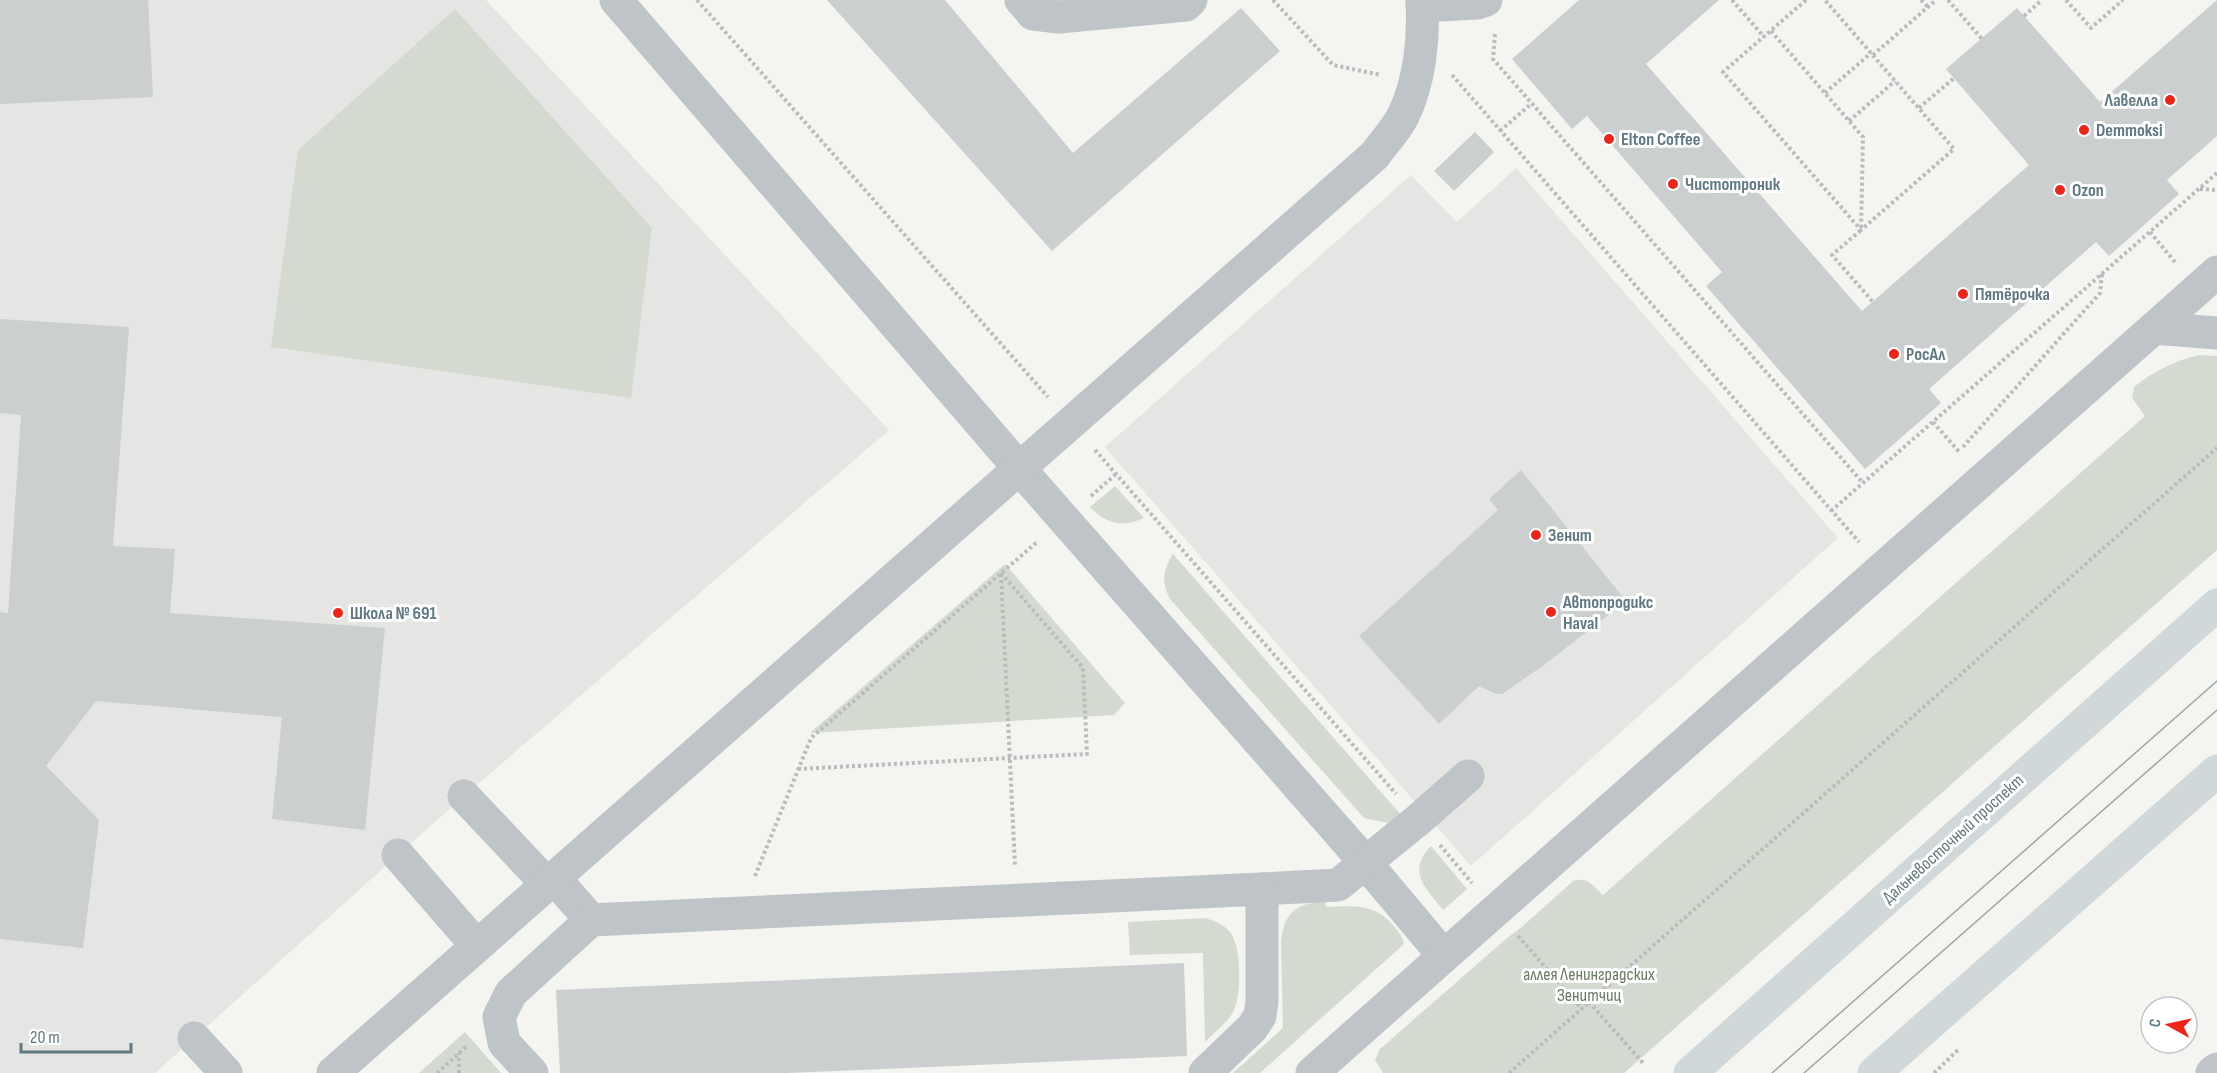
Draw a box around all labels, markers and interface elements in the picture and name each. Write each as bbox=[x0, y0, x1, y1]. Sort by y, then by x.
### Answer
place label: Лавелла bbox=[2104, 90, 2158, 111]
marker: Лавелла bbox=[2163, 93, 2177, 107]
place label: Demmoksi bbox=[2096, 120, 2163, 141]
marker: Demmoksi bbox=[2077, 123, 2091, 137]
place label: Elton Coffee bbox=[1621, 129, 1700, 150]
marker: Elton Coffee bbox=[1602, 132, 1616, 146]
place label: Чистотроник bbox=[1685, 174, 1781, 195]
marker: Чистотроник bbox=[1666, 177, 1680, 191]
place label: Ozon bbox=[2072, 180, 2104, 201]
marker: Ozon bbox=[2053, 183, 2067, 197]
place label: Пятёрочка bbox=[1975, 284, 2050, 305]
marker: Пятёрочка bbox=[1956, 287, 1970, 301]
place label: РосАл bbox=[1906, 344, 1946, 365]
marker: РосАл bbox=[1887, 347, 1901, 361]
place label: Зенит bbox=[1548, 525, 1592, 546]
marker: Зенит bbox=[1529, 528, 1543, 542]
place label: Автопродикс Haval bbox=[1562, 592, 1653, 634]
place label: Школа № 691 bbox=[350, 603, 437, 624]
marker: Автопродикс Haval bbox=[1544, 605, 1558, 619]
marker: Школа № 691 bbox=[331, 606, 345, 620]
street label: Дальневосточный проспект bbox=[1878, 770, 2028, 908]
park label: аллея Ленинградских Зенитчиц bbox=[1523, 964, 1655, 1006]
north arrow bbox=[2139, 995, 2199, 1055]
scale bar bbox=[21, 1016, 130, 1054]
text: С bbox=[2146, 1018, 2166, 1029]
text: 20 m bbox=[30, 1027, 60, 1048]

